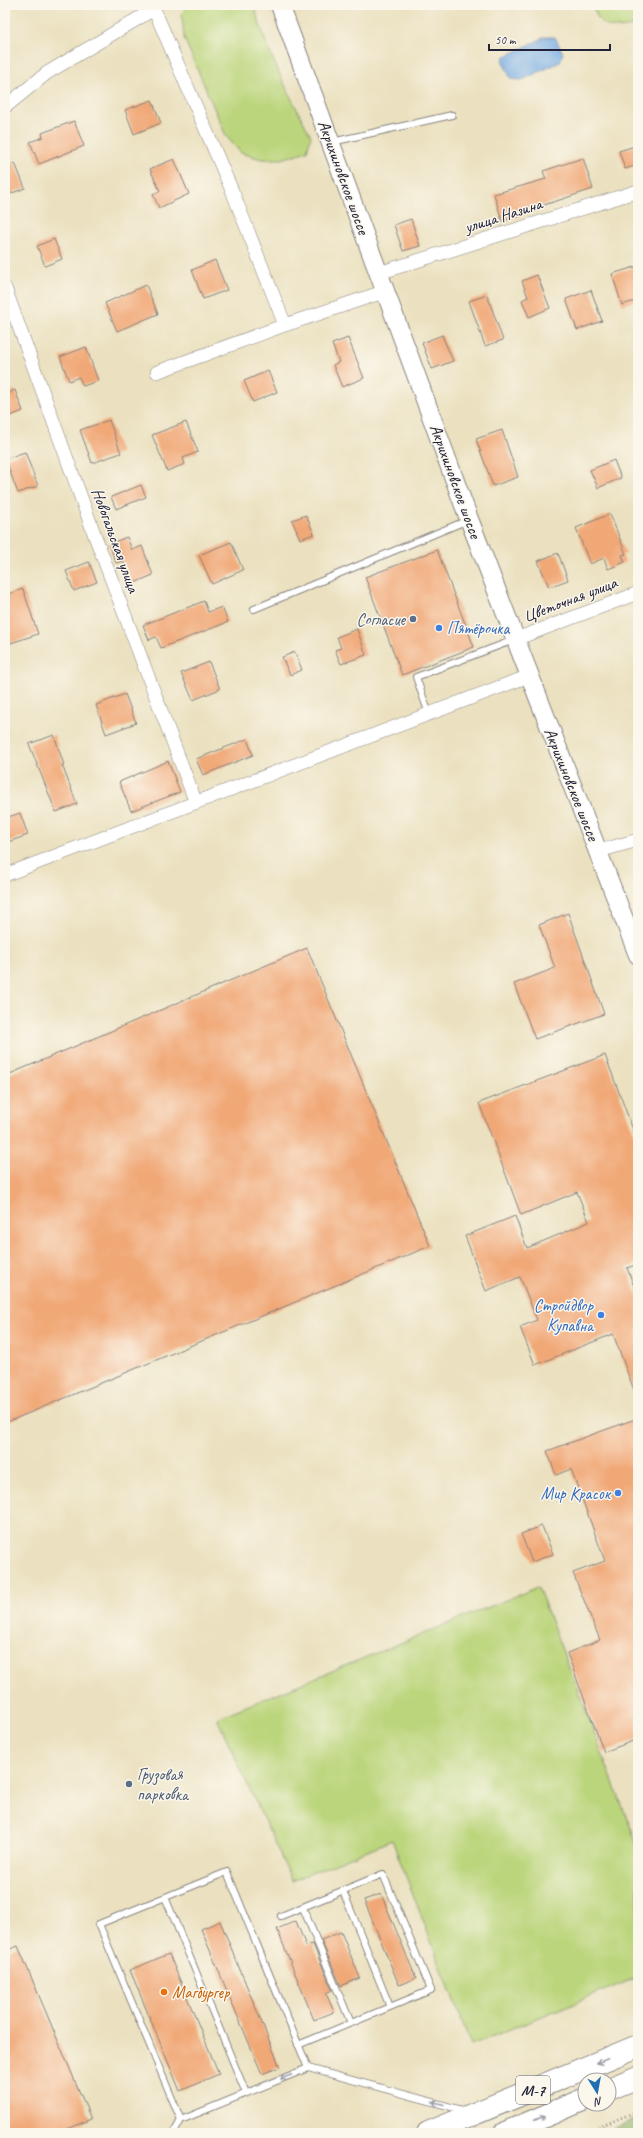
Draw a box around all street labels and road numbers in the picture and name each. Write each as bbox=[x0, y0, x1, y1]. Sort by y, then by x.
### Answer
street label: Акрихиновское шоссе bbox=[313, 117, 374, 238]
street label: улица Назина bbox=[461, 192, 546, 238]
street label: Акрихиновское шоссе bbox=[425, 421, 486, 542]
street label: Новогальская улица bbox=[87, 485, 145, 597]
street label: Цветочная улица bbox=[520, 571, 622, 627]
street label: Акрихиновское шоссе bbox=[539, 725, 604, 845]
road number: М-7 bbox=[516, 2076, 550, 2104]

